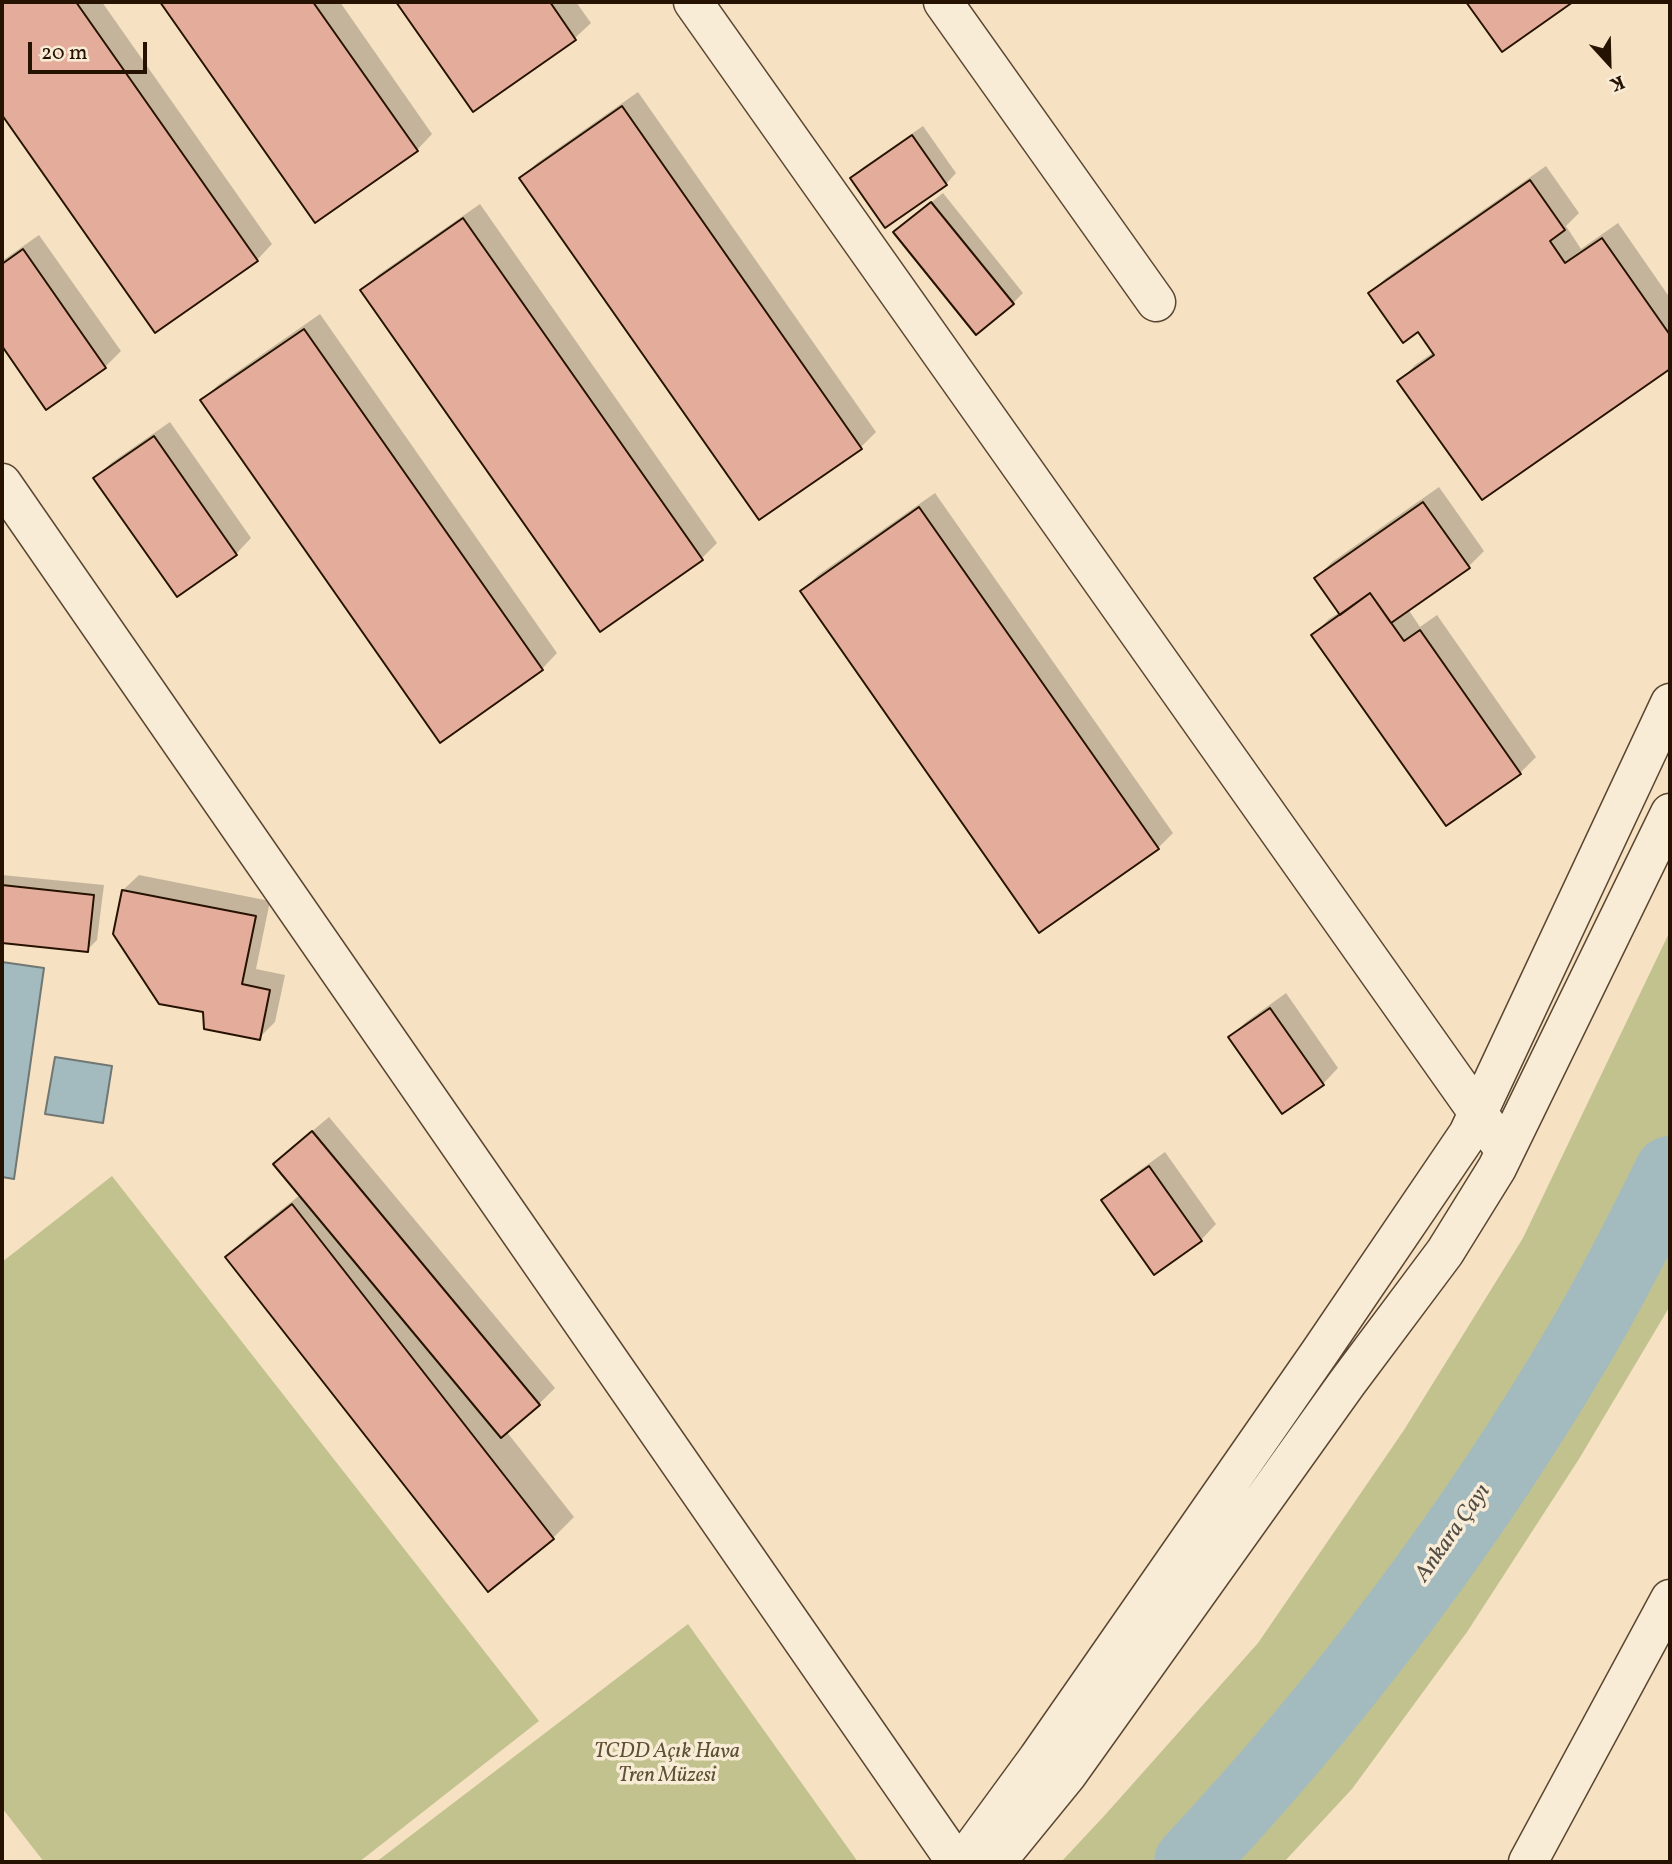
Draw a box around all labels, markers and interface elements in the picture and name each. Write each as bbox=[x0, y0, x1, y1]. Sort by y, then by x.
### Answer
scale bar bbox=[32, 28, 150, 72]
north arrow bbox=[1574, 28, 1644, 98]
text: 20 m bbox=[41, 39, 87, 68]
text: K bbox=[1606, 68, 1628, 97]
water label: Ankara Çayı bbox=[1410, 1480, 1498, 1588]
park label: TCDD Açık Hava Tren Müzesi bbox=[594, 1740, 740, 1790]

